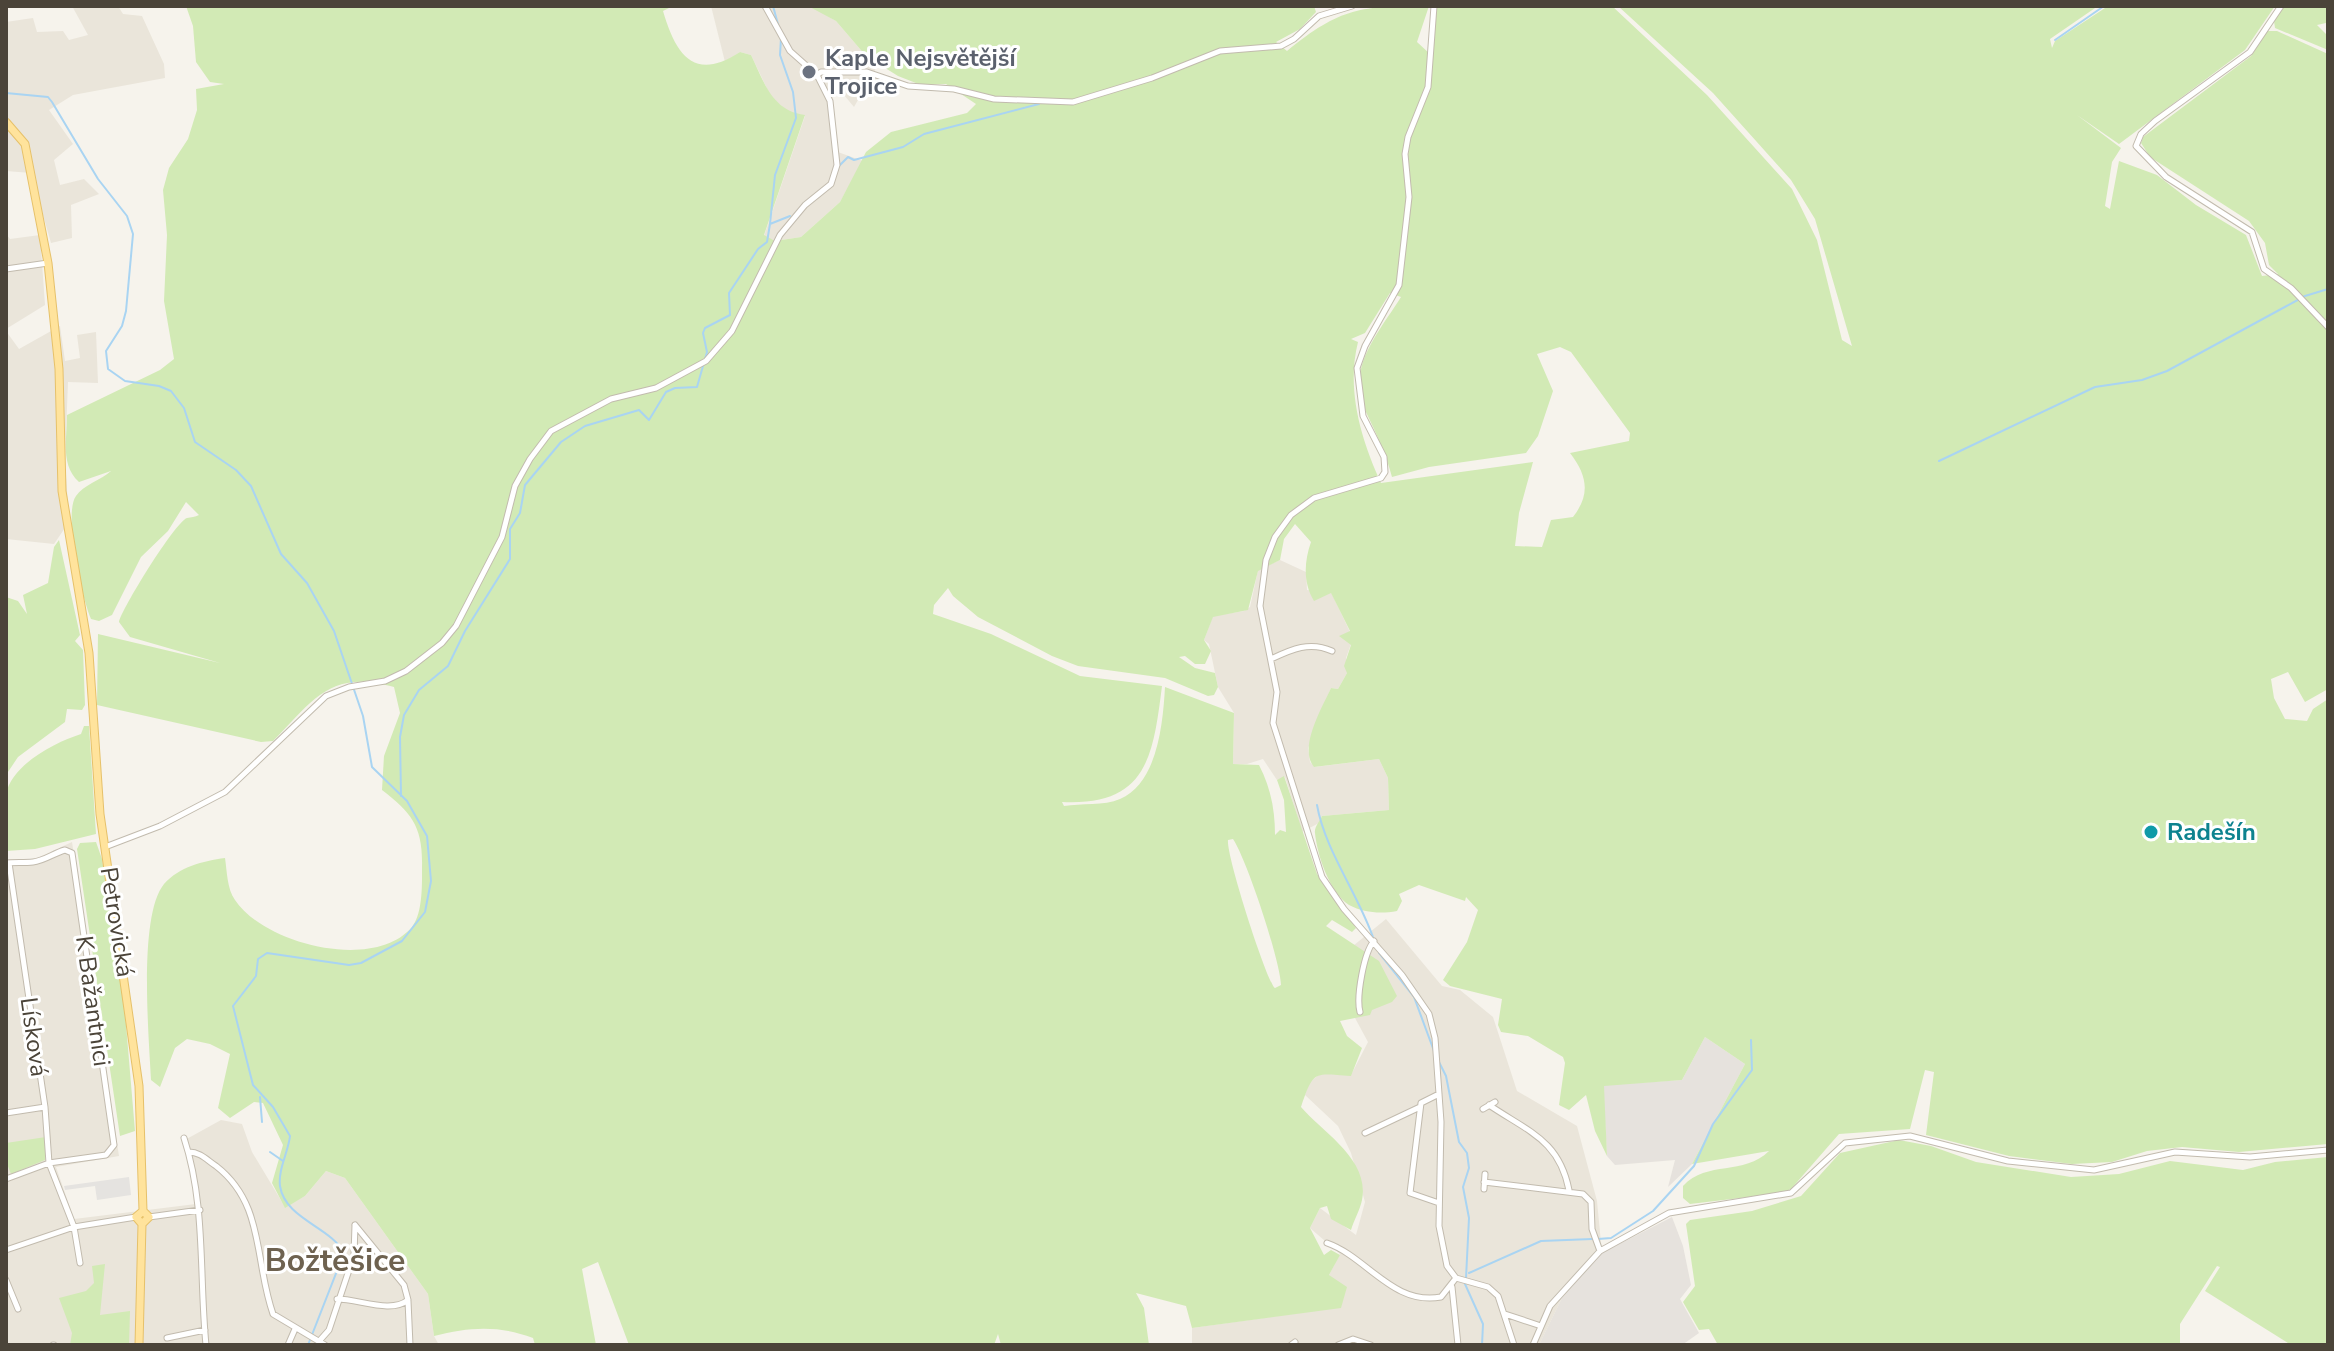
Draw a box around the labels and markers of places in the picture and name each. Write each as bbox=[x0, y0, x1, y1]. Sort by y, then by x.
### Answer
place label: Kaple Nejsvětější Trojice bbox=[825, 42, 1018, 102]
marker: Kaple Nejsvětější Trojice bbox=[800, 63, 818, 81]
place label: Radešín bbox=[2167, 816, 2256, 848]
marker: Radešín bbox=[2142, 823, 2160, 841]

